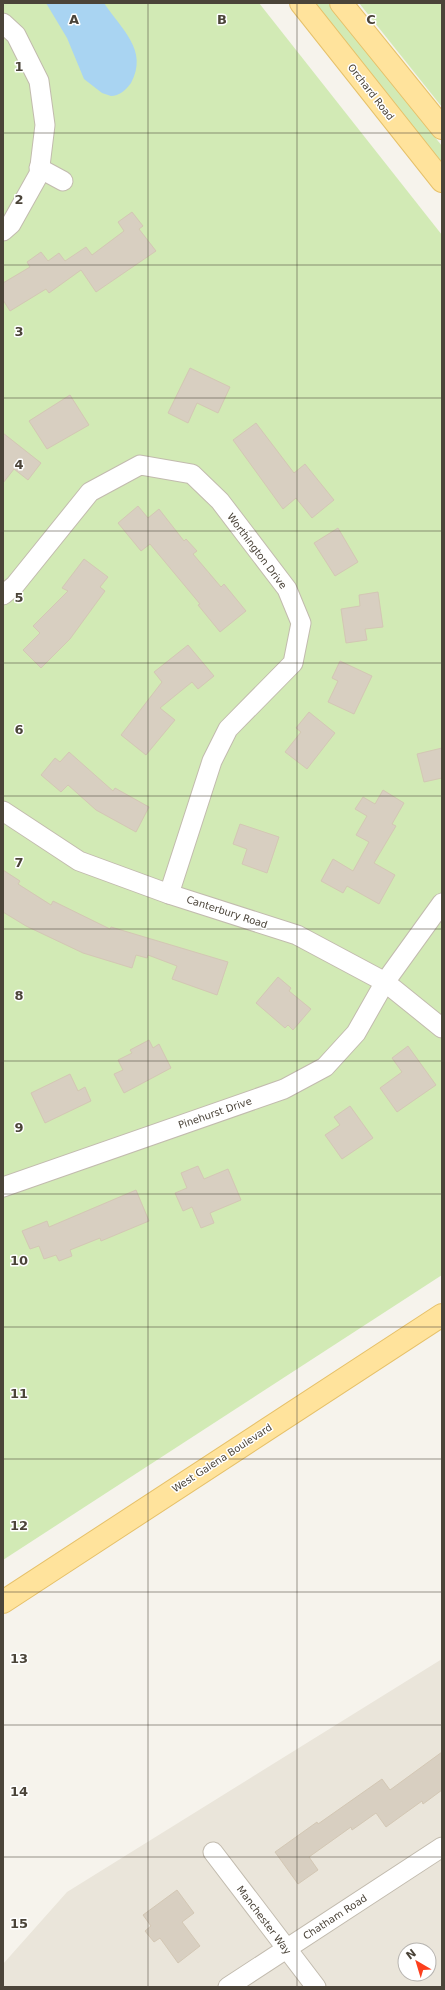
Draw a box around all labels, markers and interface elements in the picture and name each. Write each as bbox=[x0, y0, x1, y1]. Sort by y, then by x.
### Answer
text: A bbox=[69, 12, 79, 27]
text: B bbox=[217, 12, 227, 27]
text: C bbox=[366, 12, 376, 27]
text: 1 bbox=[14, 59, 24, 74]
street label: Orchard Road bbox=[346, 62, 396, 122]
text: 2 bbox=[14, 192, 24, 207]
text: 3 bbox=[14, 324, 24, 339]
text: 4 bbox=[14, 457, 24, 472]
street label: Worthington Drive bbox=[225, 511, 289, 591]
text: 5 bbox=[14, 590, 24, 605]
text: 6 bbox=[14, 722, 24, 737]
text: 7 bbox=[14, 855, 24, 870]
street label: Canterbury Road bbox=[185, 894, 269, 930]
text: 8 bbox=[14, 988, 24, 1003]
street label: Pinehurst Drive bbox=[177, 1095, 253, 1131]
text: 9 bbox=[14, 1120, 24, 1135]
text: 10 bbox=[10, 1253, 28, 1268]
text: 11 bbox=[10, 1386, 28, 1401]
street label: West Galena Boulevard bbox=[170, 1422, 274, 1494]
text: 12 bbox=[10, 1518, 28, 1533]
text: 13 bbox=[10, 1651, 28, 1666]
text: 14 bbox=[10, 1784, 28, 1799]
street label: Manchester Way bbox=[235, 1884, 293, 1956]
street label: Chatham Road bbox=[301, 1892, 369, 1942]
text: 15 bbox=[10, 1916, 28, 1931]
north arrow bbox=[397, 1942, 437, 1982]
text: N bbox=[404, 1947, 419, 1962]

